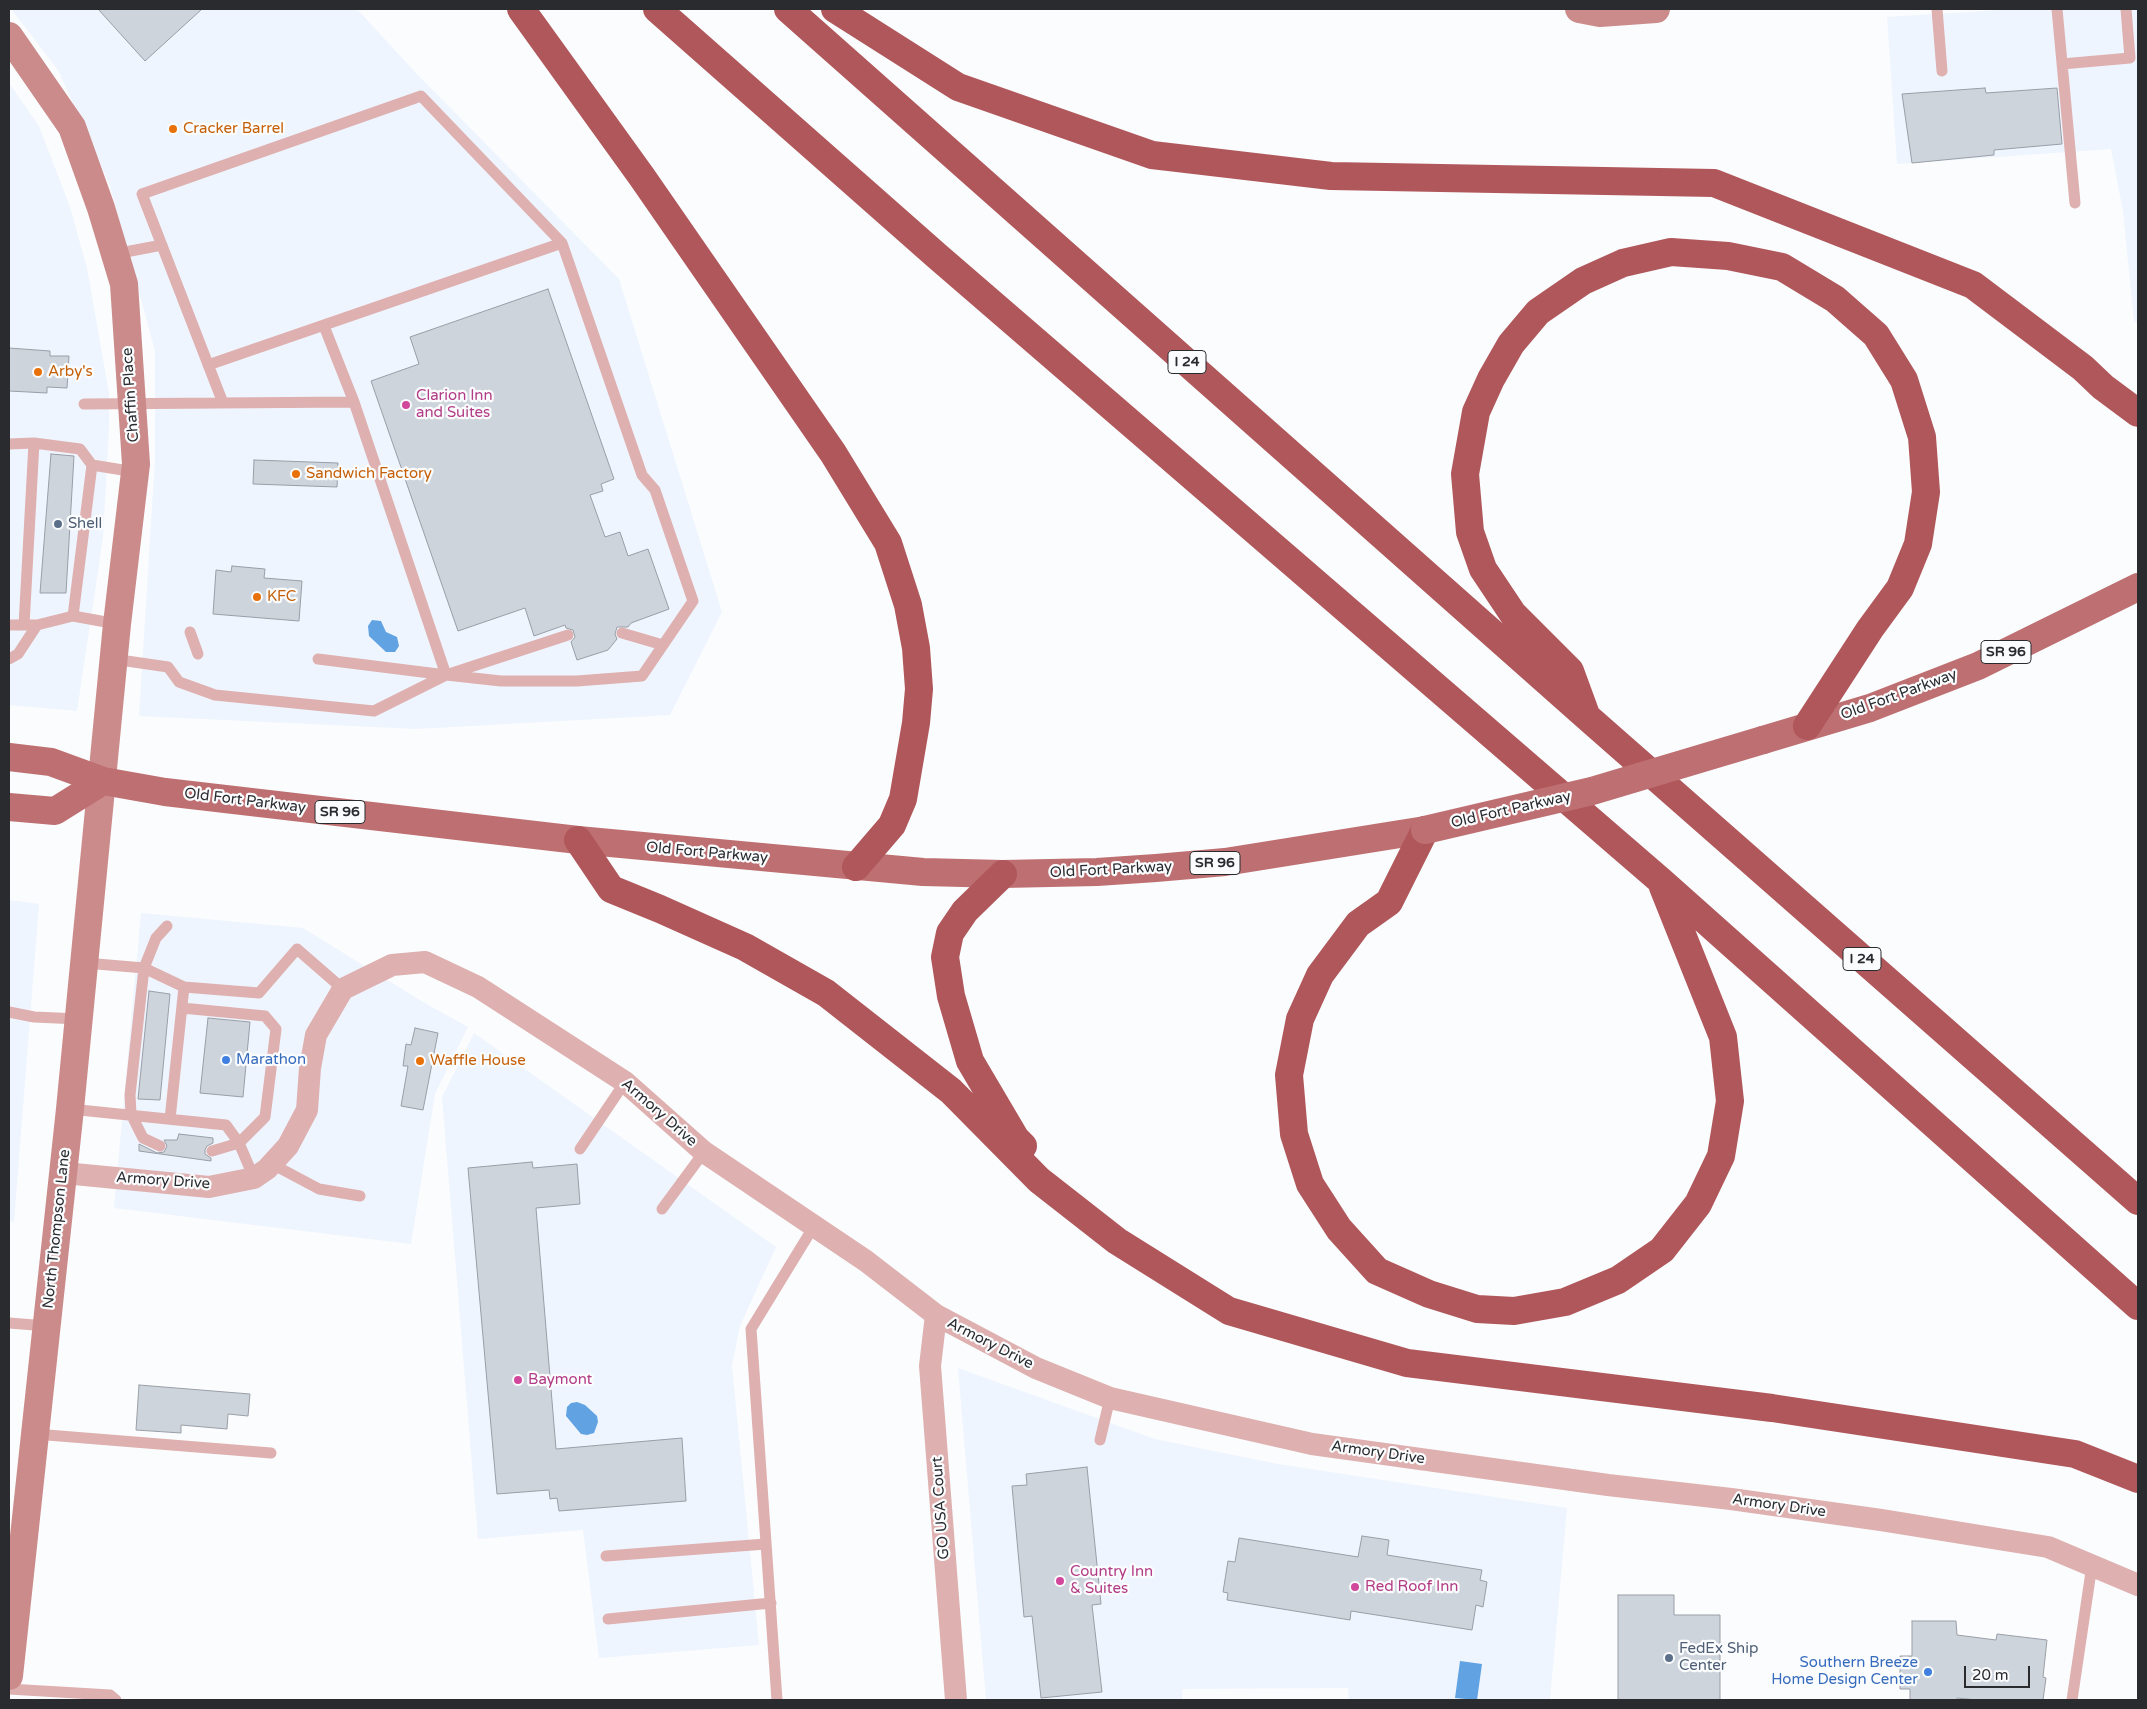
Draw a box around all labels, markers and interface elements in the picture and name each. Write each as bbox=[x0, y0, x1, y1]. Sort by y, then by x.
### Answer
place label: Cracker Barrel bbox=[183, 120, 284, 138]
marker: Cracker Barrel bbox=[167, 123, 179, 135]
street label: Chaffin Place bbox=[119, 347, 143, 443]
road number: I 24 bbox=[1168, 351, 1206, 374]
place label: Arby's bbox=[48, 363, 93, 381]
marker: Arby's bbox=[32, 366, 44, 378]
place label: Clarion Inn and Suites bbox=[416, 387, 493, 422]
marker: Clarion Inn and Suites bbox=[400, 399, 412, 411]
place label: Sandwich Factory bbox=[306, 465, 432, 483]
marker: Sandwich Factory bbox=[290, 468, 302, 480]
place label: Shell bbox=[68, 515, 102, 533]
marker: Shell bbox=[52, 518, 64, 530]
place label: KFC bbox=[267, 588, 296, 606]
marker: KFC bbox=[251, 591, 263, 603]
road number: SR 96 bbox=[1981, 640, 2031, 664]
street label: Old Fort Parkway bbox=[1838, 666, 1960, 724]
street label: Old Fort Parkway bbox=[183, 785, 307, 817]
street label: Old Fort Parkway bbox=[1449, 787, 1573, 833]
road number: SR 96 bbox=[315, 800, 365, 824]
street label: Old Fort Parkway bbox=[645, 839, 769, 867]
road number: SR 96 bbox=[1190, 851, 1240, 874]
street label: Old Fort Parkway bbox=[1049, 858, 1173, 882]
road number: I 24 bbox=[1843, 948, 1881, 971]
place label: Marathon bbox=[236, 1051, 306, 1069]
place label: Waffle House bbox=[430, 1052, 526, 1070]
marker: Marathon bbox=[220, 1054, 232, 1066]
marker: Waffle House bbox=[414, 1055, 426, 1067]
street label: Armory Drive bbox=[617, 1075, 701, 1151]
street label: North Thompson Lane bbox=[40, 1148, 74, 1310]
street label: Armory Drive bbox=[115, 1169, 211, 1193]
street label: Armory Drive bbox=[944, 1315, 1036, 1373]
place label: Baymont bbox=[528, 1371, 592, 1389]
marker: Baymont bbox=[512, 1374, 524, 1386]
street label: Armory Drive bbox=[1330, 1438, 1426, 1468]
street label: GO USA Court bbox=[928, 1456, 954, 1560]
street label: Armory Drive bbox=[1731, 1491, 1827, 1521]
place label: Country Inn & Suites bbox=[1070, 1563, 1153, 1598]
marker: Country Inn & Suites bbox=[1054, 1575, 1066, 1587]
place label: Red Roof Inn bbox=[1365, 1578, 1458, 1596]
marker: Red Roof Inn bbox=[1349, 1581, 1361, 1593]
place label: FedEx Ship Center bbox=[1679, 1640, 1758, 1675]
marker: FedEx Ship Center bbox=[1663, 1652, 1675, 1664]
place label: Southern Breeze Home Design Center bbox=[1771, 1654, 1918, 1689]
scale bar bbox=[1967, 1656, 2033, 1688]
marker: Southern Breeze Home Design Center bbox=[1922, 1666, 1934, 1678]
text: 20 m bbox=[1972, 1666, 2009, 1684]

